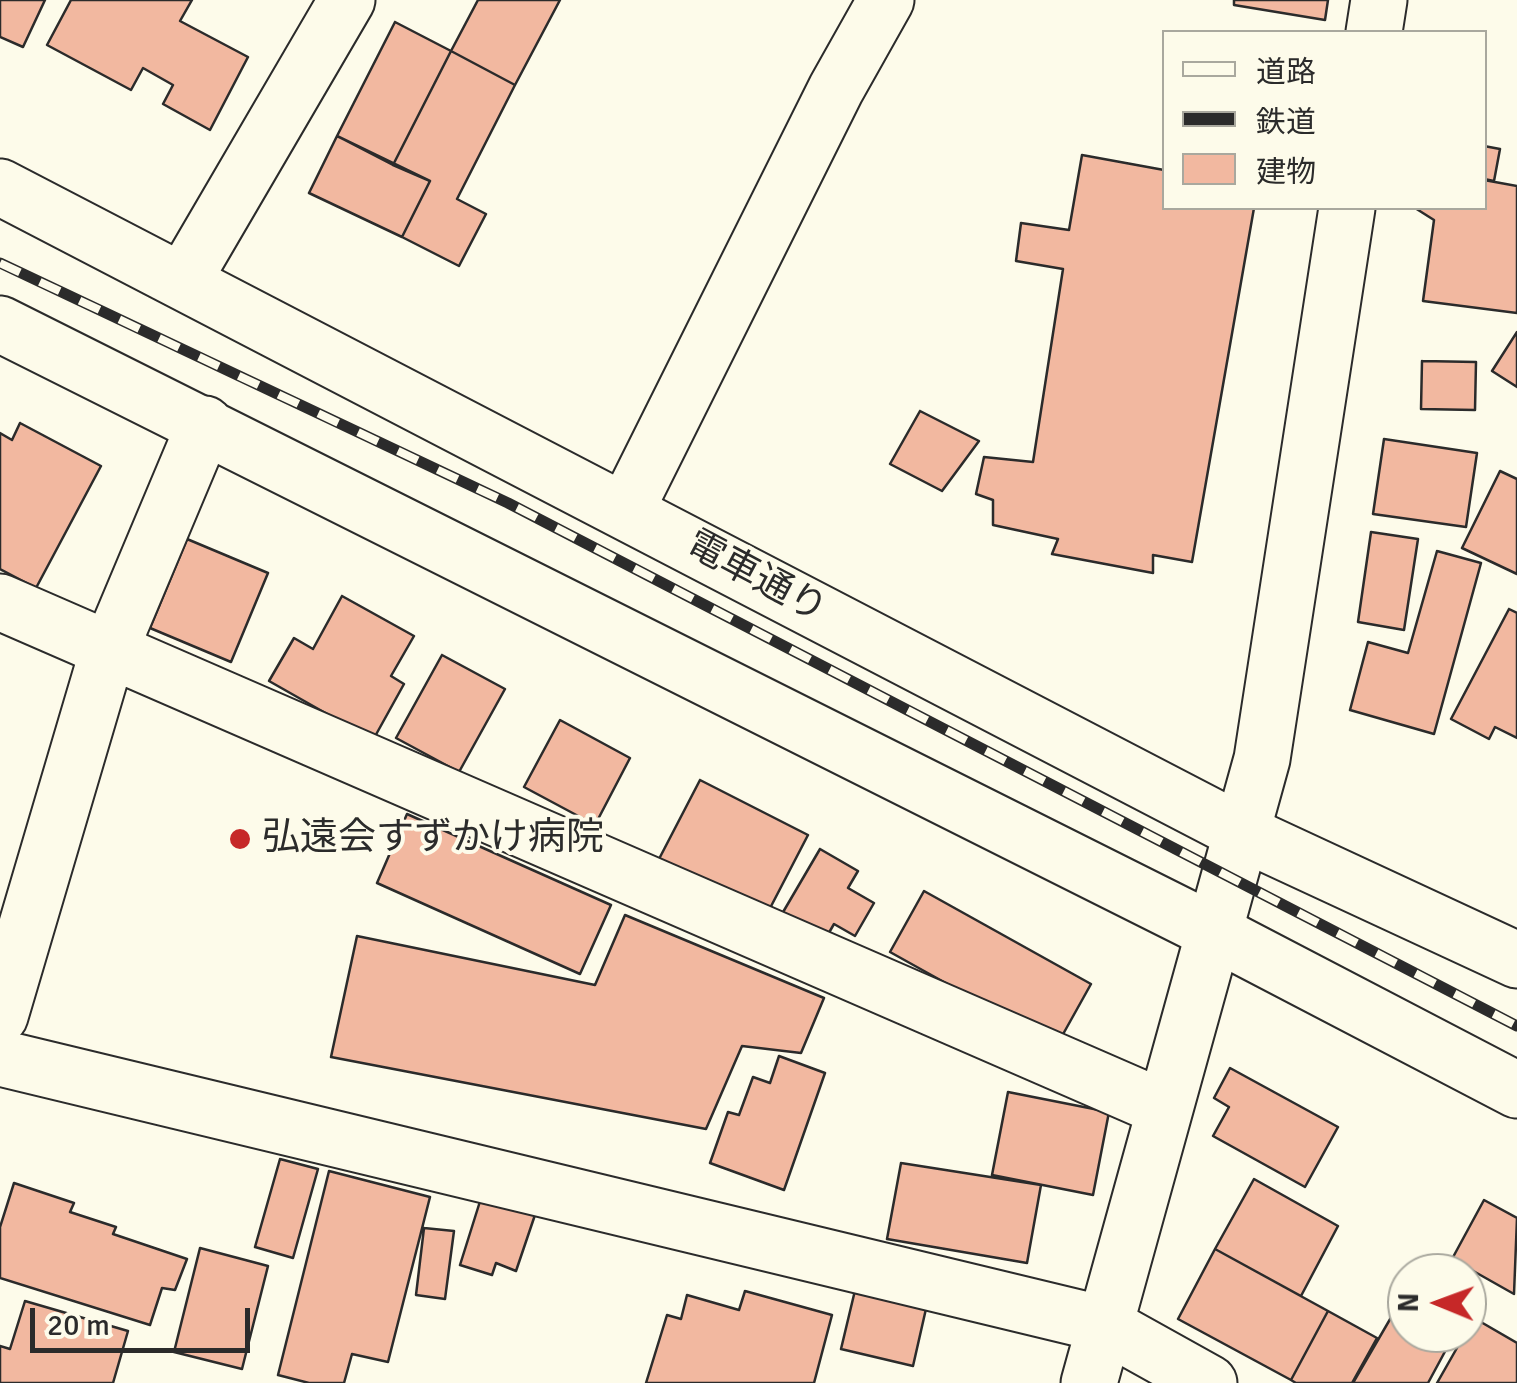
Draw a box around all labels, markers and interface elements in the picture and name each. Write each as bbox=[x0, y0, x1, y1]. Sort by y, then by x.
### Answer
legend bbox=[1162, 30, 1487, 210]
text: 道路 bbox=[1256, 54, 1316, 91]
text: 鉄道 bbox=[1256, 104, 1316, 141]
text: 建物 bbox=[1256, 154, 1316, 191]
street label: 電車通り bbox=[678, 522, 834, 634]
place label: 弘遠会すずかけ病院 bbox=[262, 816, 604, 862]
marker: 弘遠会すずかけ病院 bbox=[227, 826, 253, 852]
north arrow bbox=[1387, 1253, 1487, 1353]
scale bar bbox=[35, 1288, 255, 1350]
text: N bbox=[1392, 1292, 1426, 1313]
text: 20 m bbox=[47, 1307, 110, 1344]

